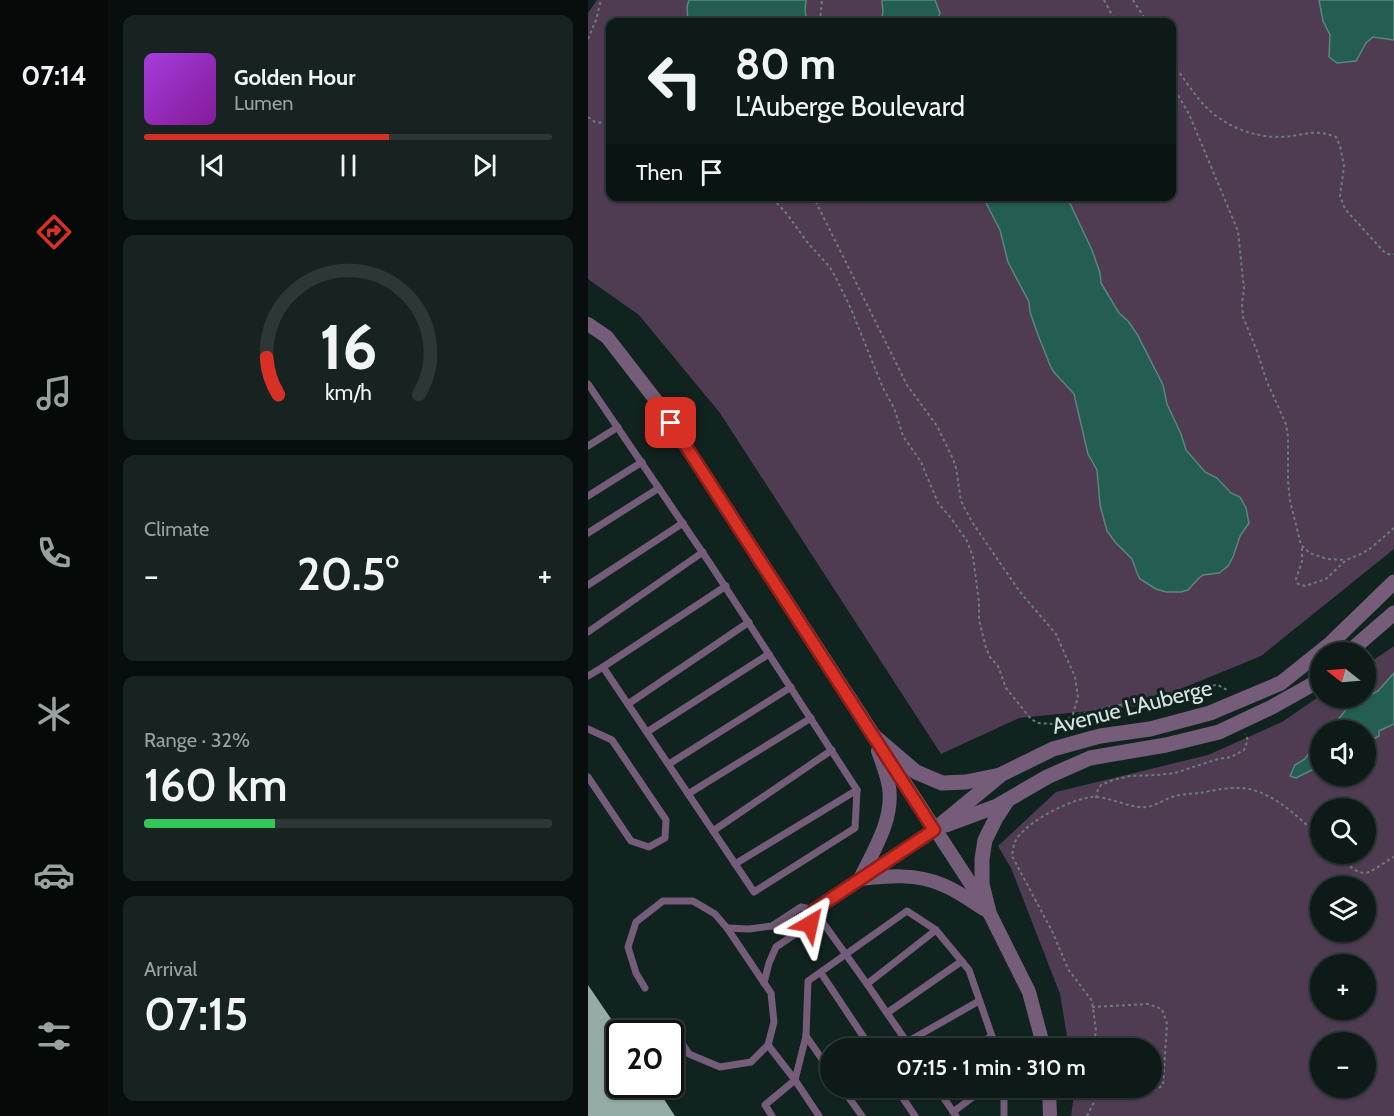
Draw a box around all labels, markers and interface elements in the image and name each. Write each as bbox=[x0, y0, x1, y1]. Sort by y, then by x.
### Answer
text: 80 m bbox=[735, 38, 836, 90]
icon: left bbox=[636, 42, 714, 120]
text: 07:14 bbox=[21, 59, 87, 92]
text: Golden Hour bbox=[234, 64, 355, 91]
text: L'Auberge Boulevard bbox=[735, 90, 965, 123]
text: Lumen bbox=[234, 91, 293, 115]
icon: previous bbox=[196, 149, 229, 182]
icon: pause bbox=[332, 149, 365, 182]
icon: next bbox=[468, 149, 501, 182]
icon: arrive bbox=[695, 156, 728, 189]
text: Then bbox=[636, 159, 683, 186]
icon: directions bbox=[33, 211, 75, 253]
text: 16 bbox=[319, 309, 377, 385]
icon: music bbox=[33, 372, 75, 414]
text: km/h bbox=[325, 379, 371, 405]
pin bbox=[645, 397, 696, 448]
icon: arrive bbox=[654, 406, 687, 439]
text: Climate bbox=[144, 517, 209, 541]
icon: phone bbox=[33, 532, 75, 574]
text: 20.5° bbox=[297, 547, 399, 601]
text: − bbox=[144, 555, 159, 595]
text: + bbox=[537, 555, 552, 595]
north arrow bbox=[1310, 642, 1376, 708]
map controls bbox=[1310, 642, 1376, 1098]
street label: Avenue L'Auberge bbox=[1049, 674, 1215, 740]
icon: climate bbox=[33, 693, 75, 735]
button: sound bbox=[1310, 720, 1376, 786]
text: Range · 32% bbox=[144, 728, 250, 752]
text: 160 km bbox=[144, 758, 288, 812]
button: search bbox=[1310, 798, 1376, 864]
icon: car bbox=[33, 854, 75, 896]
button: layers bbox=[1310, 876, 1376, 942]
position arrow bbox=[778, 892, 842, 956]
button: + bbox=[1310, 954, 1376, 1020]
text: Arrival bbox=[144, 957, 197, 981]
text: 07:15 bbox=[144, 987, 248, 1041]
icon: filters bbox=[33, 1015, 75, 1057]
speed limit sign: 20 bbox=[606, 1020, 684, 1098]
button: − bbox=[1310, 1032, 1376, 1098]
text: 07:15 · 1 min · 310 m bbox=[896, 1054, 1086, 1081]

